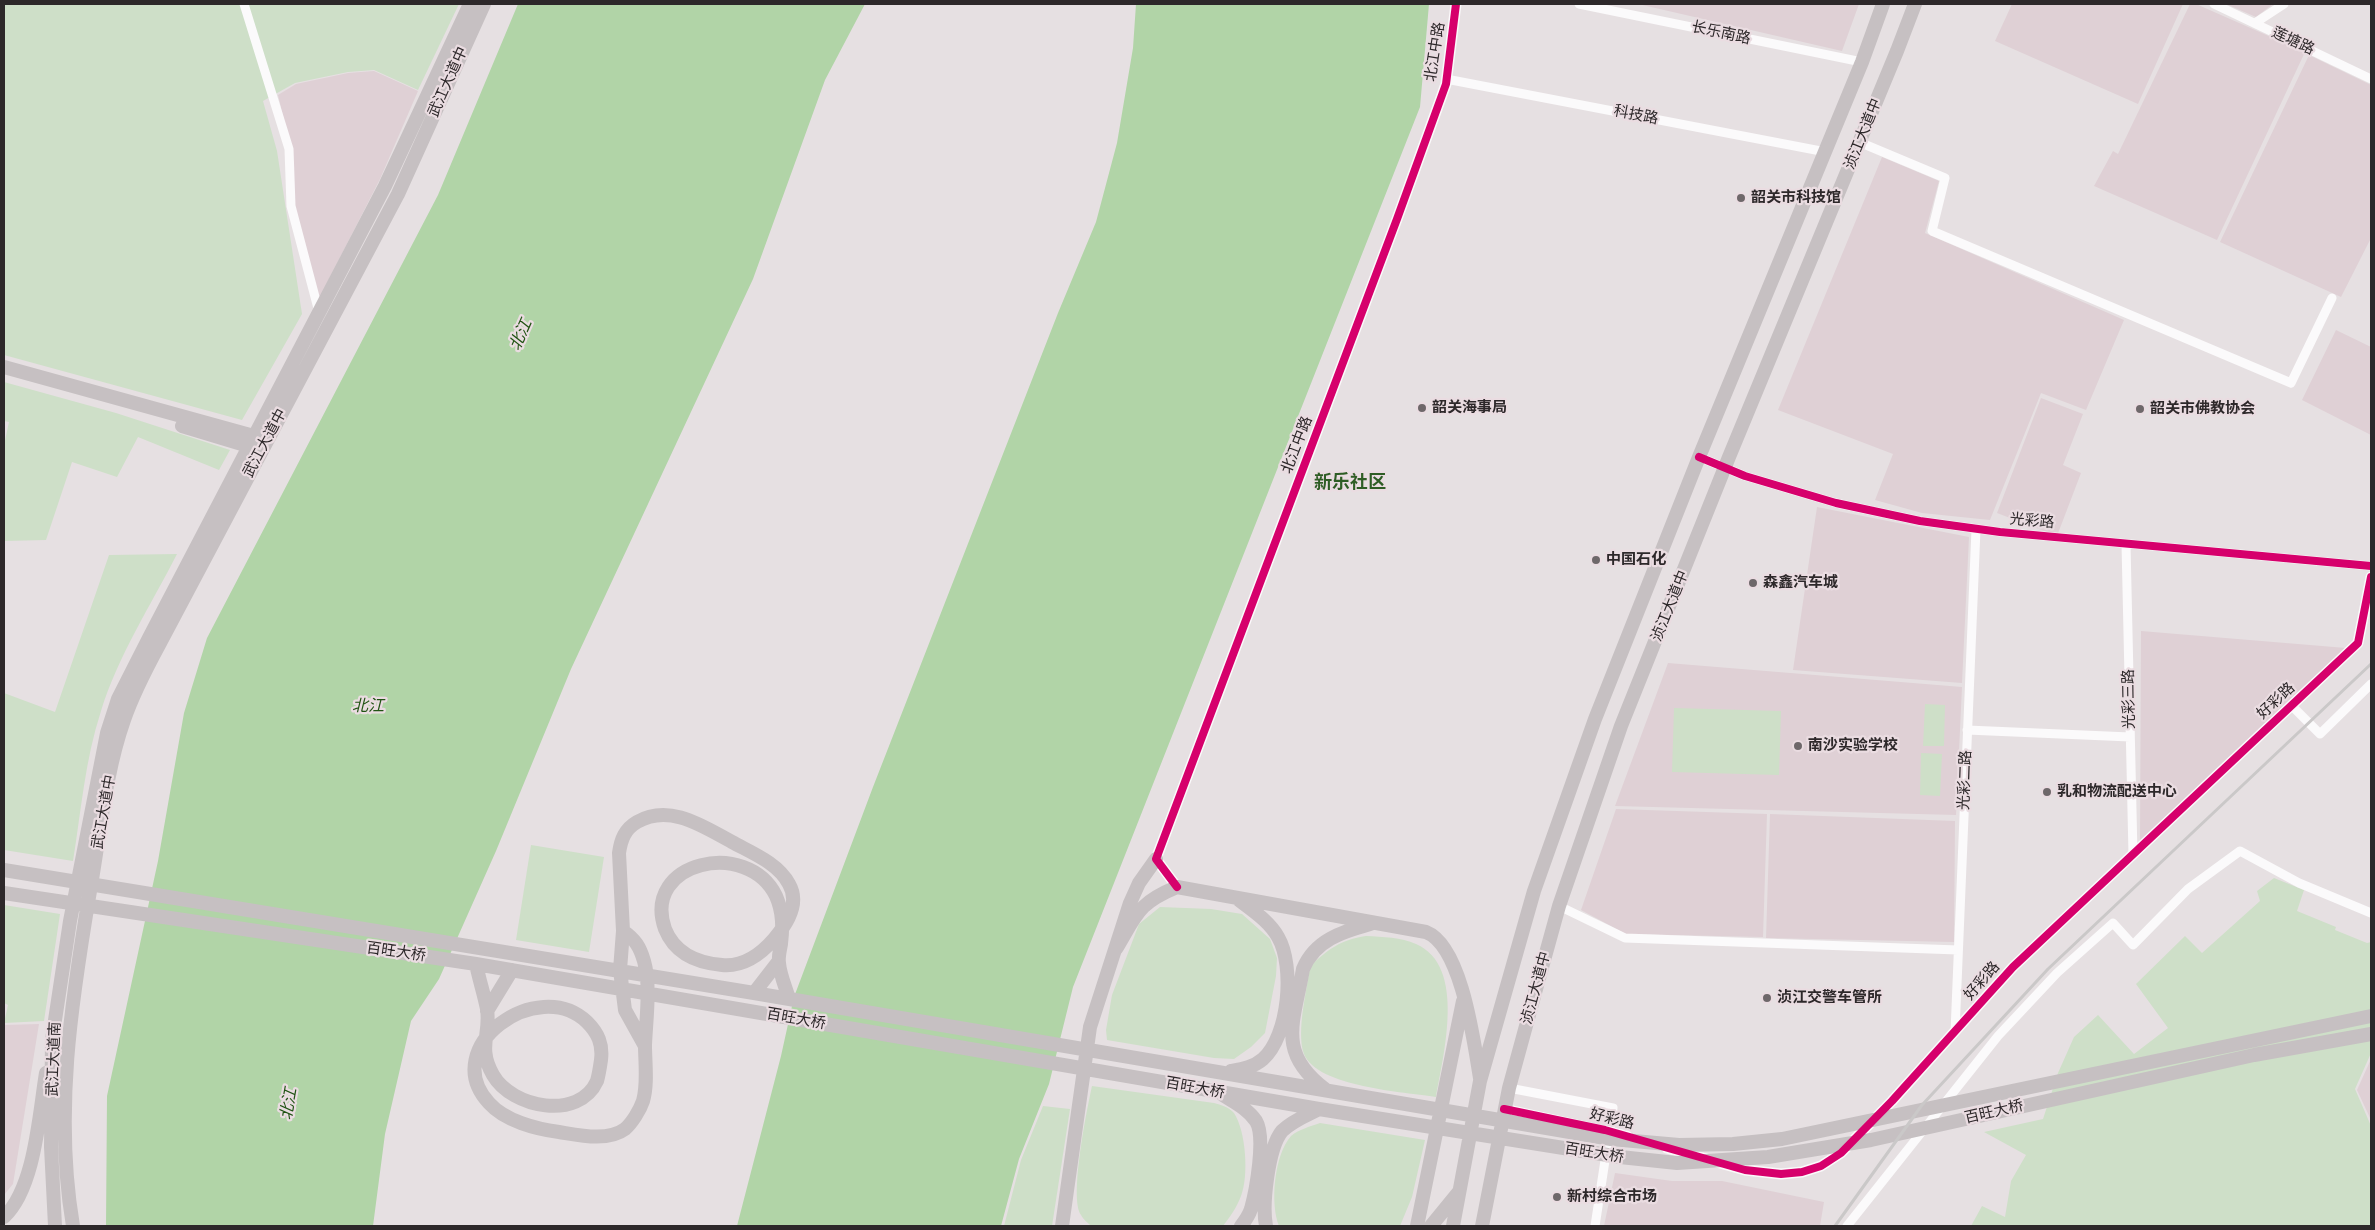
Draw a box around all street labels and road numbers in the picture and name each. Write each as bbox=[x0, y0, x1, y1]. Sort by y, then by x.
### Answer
street label: 长乐南路 bbox=[1690, 18, 1752, 48]
street label: 北江中路 bbox=[1421, 21, 1449, 83]
street label: 莲塘路 bbox=[2269, 23, 2317, 59]
street label: 武江大道中 bbox=[425, 44, 471, 120]
street label: 浈江大道中 bbox=[1841, 96, 1885, 172]
street label: 科技路 bbox=[1612, 102, 1660, 128]
street label: 武江大道中 bbox=[239, 406, 291, 480]
street label: 北江中路 bbox=[1278, 414, 1316, 476]
street label: 光彩路 bbox=[2009, 510, 2055, 532]
street label: 浈江大道中 bbox=[1648, 568, 1692, 644]
street label: 光彩三路 bbox=[2119, 669, 2139, 729]
street label: 好彩路 bbox=[2253, 679, 2299, 723]
street label: 光彩二路 bbox=[1955, 750, 1975, 810]
street label: 武江大道中 bbox=[89, 774, 119, 850]
street label: 百旺大桥 bbox=[365, 939, 427, 965]
street label: 浈江大道中 bbox=[1518, 949, 1554, 1027]
street label: 好彩路 bbox=[1960, 958, 2004, 1004]
street label: 百旺大桥 bbox=[765, 1005, 827, 1033]
street label: 武江大道南 bbox=[44, 1021, 64, 1097]
street label: 百旺大桥 bbox=[1164, 1074, 1226, 1102]
street label: 百旺大桥 bbox=[1963, 1096, 2025, 1128]
street label: 好彩路 bbox=[1588, 1105, 1636, 1133]
street label: 百旺大桥 bbox=[1563, 1139, 1625, 1167]

